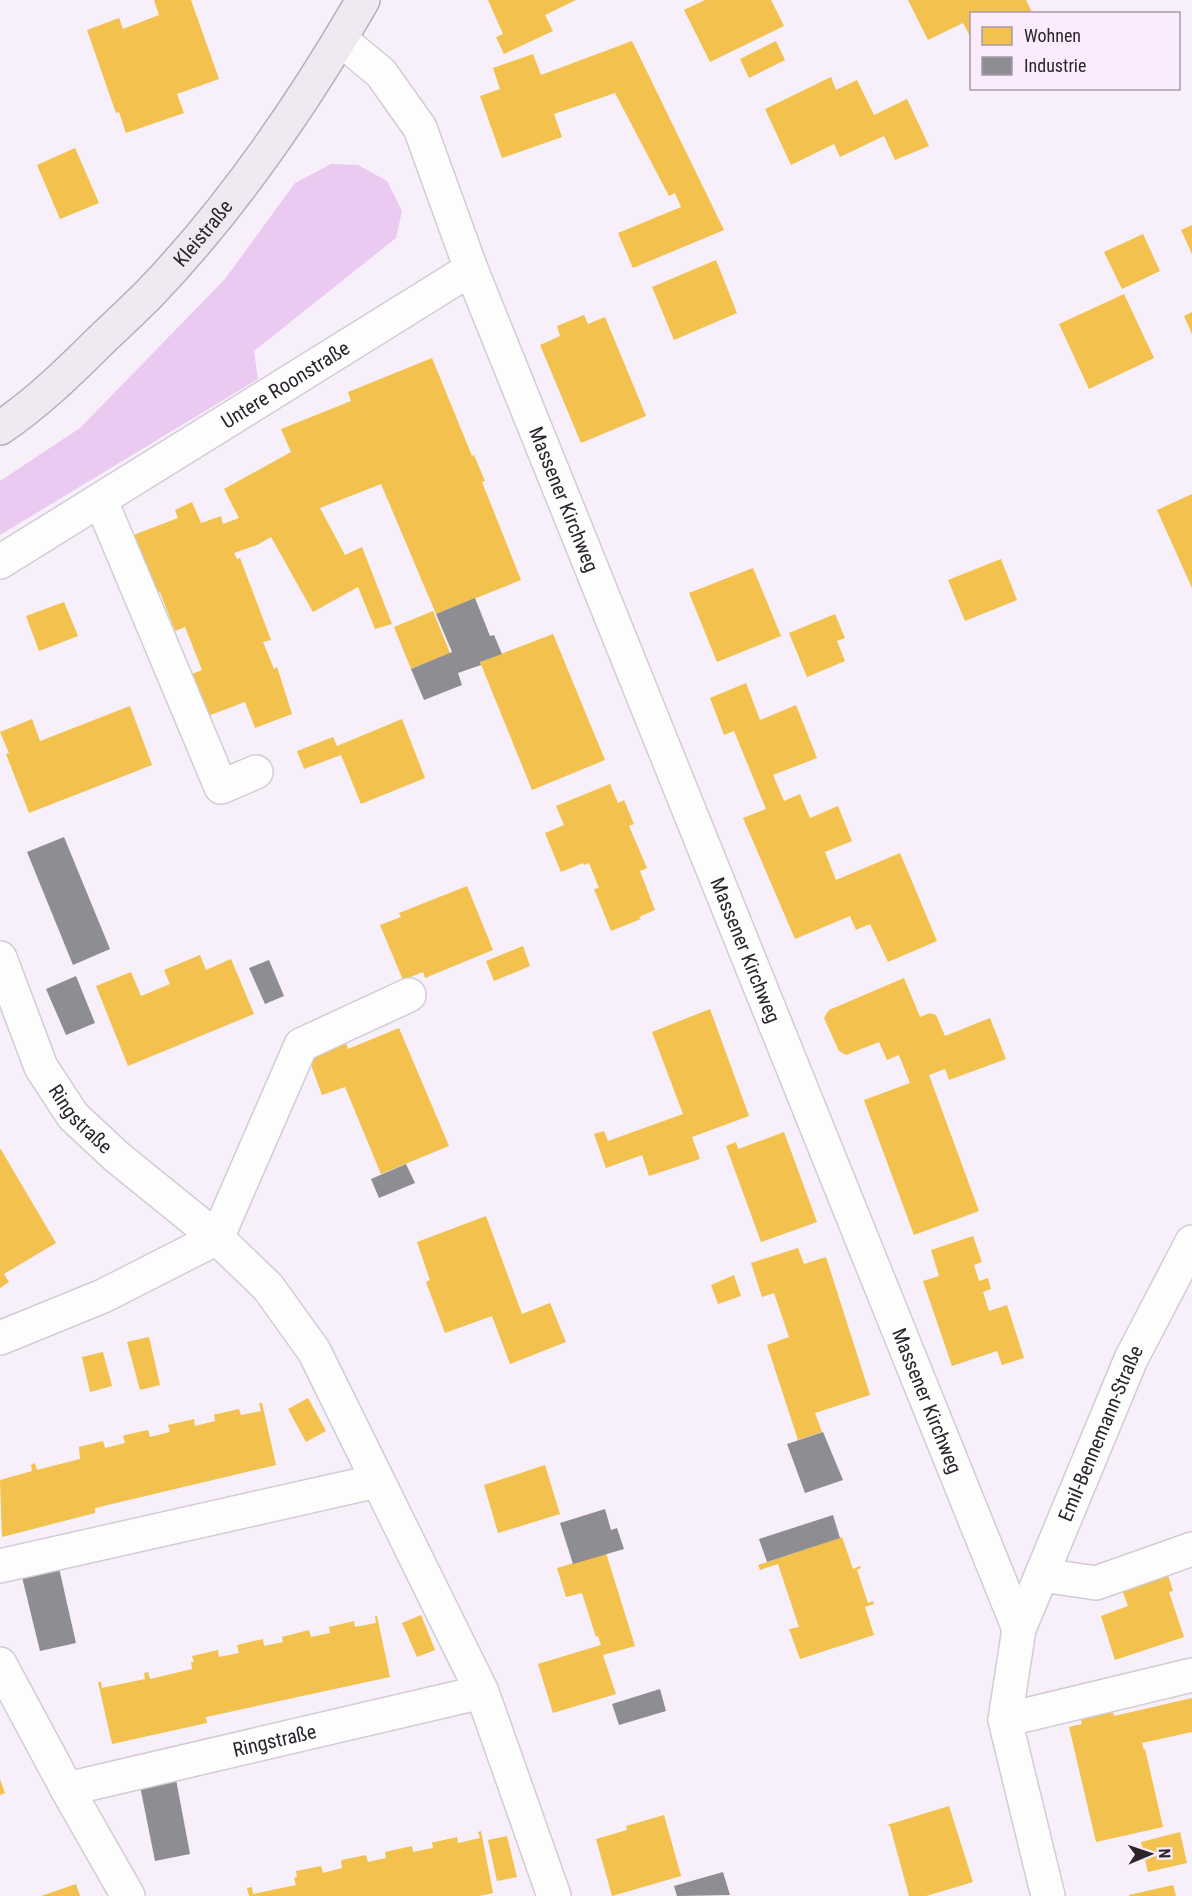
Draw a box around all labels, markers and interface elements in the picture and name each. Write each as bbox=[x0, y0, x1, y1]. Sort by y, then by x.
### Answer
legend bbox=[970, 12, 1180, 90]
text: Wohnen bbox=[1024, 25, 1081, 46]
text: Industrie bbox=[1024, 55, 1086, 76]
street label: Kleistraße bbox=[168, 195, 238, 271]
street label: Untere Roonstraße bbox=[217, 336, 354, 433]
street label: Massener Kirchweg bbox=[524, 423, 604, 576]
street label: Massener Kirchweg bbox=[705, 874, 786, 1026]
street label: Ringstraße bbox=[44, 1080, 117, 1159]
street label: Massener Kirchweg bbox=[887, 1325, 967, 1477]
street label: Emil-Bennemann-Straße bbox=[1053, 1341, 1148, 1525]
street label: Ringstraße bbox=[230, 1719, 319, 1762]
north arrow bbox=[1120, 1824, 1180, 1884]
text: N bbox=[1155, 1848, 1174, 1859]

